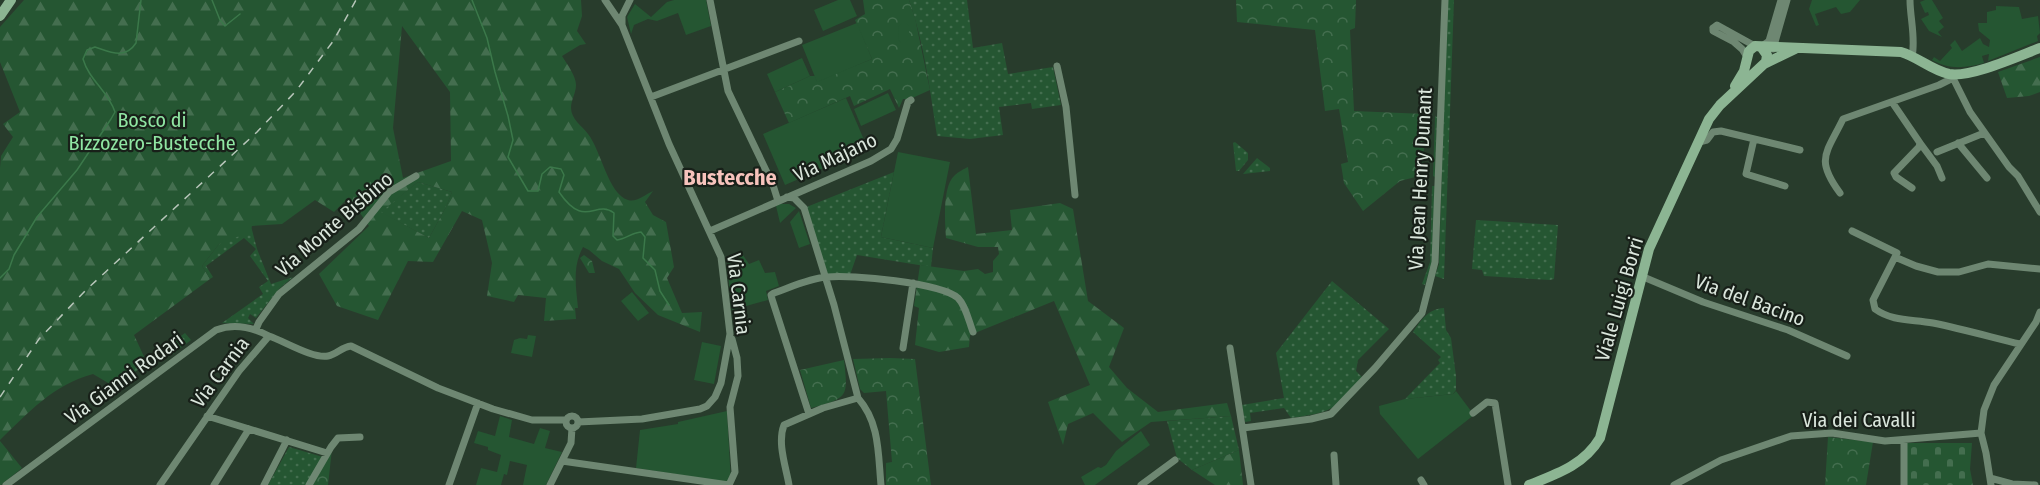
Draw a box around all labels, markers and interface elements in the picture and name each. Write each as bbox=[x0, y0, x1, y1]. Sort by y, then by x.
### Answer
street label: Via Jean Henry Dunant bbox=[1403, 87, 1437, 271]
park label: Bosco di Bizzozero-Bustecche bbox=[68, 108, 236, 155]
street label: Via Majano bbox=[789, 127, 881, 187]
district label: Bustecche bbox=[683, 164, 777, 191]
street label: Via Monte Bisbino bbox=[271, 167, 397, 281]
street label: Viale Luigi Borri bbox=[1590, 234, 1648, 364]
street label: Via Carnia bbox=[722, 252, 756, 336]
street label: Via del Bacino bbox=[1692, 269, 1808, 331]
street label: Via Gianni Rodari bbox=[60, 327, 188, 429]
street label: Via Carnia bbox=[186, 332, 254, 412]
street label: Via dei Cavalli bbox=[1802, 408, 1916, 432]

